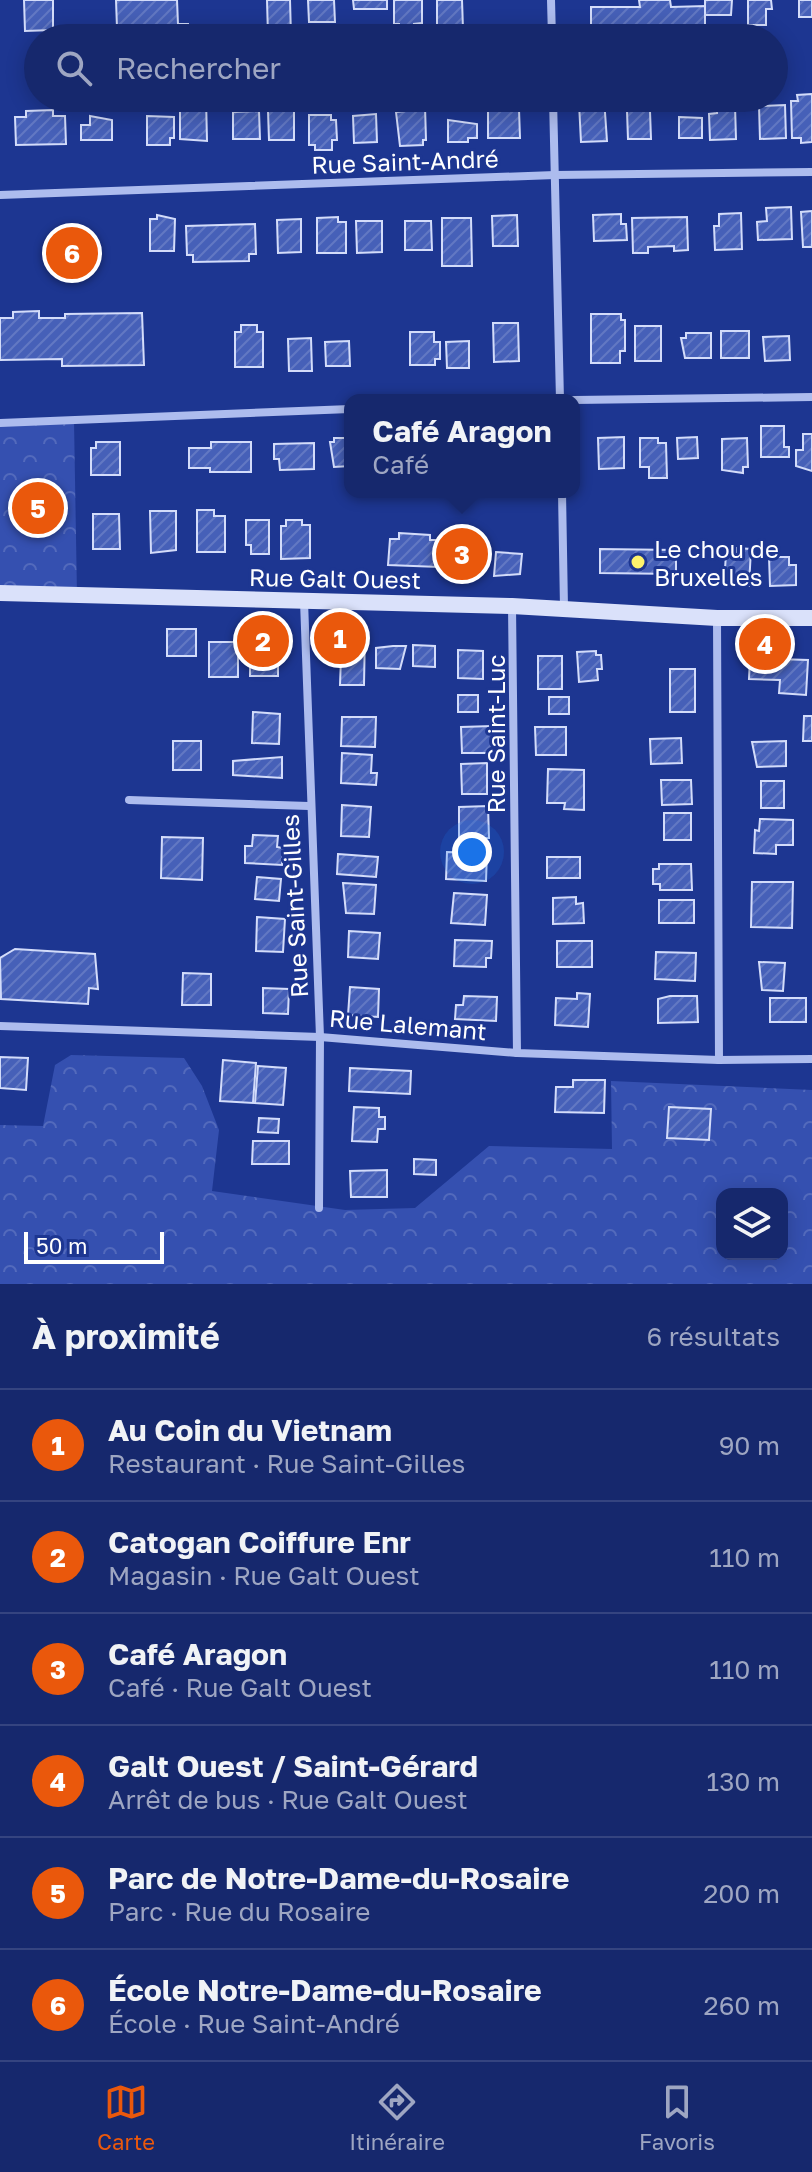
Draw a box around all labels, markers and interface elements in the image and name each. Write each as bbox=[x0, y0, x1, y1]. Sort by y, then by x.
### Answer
search box bbox=[24, 24, 788, 112]
icon: search bbox=[52, 46, 96, 90]
text: Rechercher bbox=[116, 50, 281, 86]
street label: Rue Saint-André bbox=[311, 143, 499, 179]
pin: 6 bbox=[46, 223, 98, 283]
popup bbox=[344, 394, 580, 498]
text: Café Aragon bbox=[372, 413, 552, 449]
text: Café bbox=[372, 449, 429, 480]
pin: 5 bbox=[12, 478, 64, 538]
pin: 3 bbox=[436, 524, 488, 584]
place label: Le chou de Bruxelles bbox=[654, 534, 779, 591]
marker: Le chou de Bruxelles bbox=[629, 553, 647, 571]
street label: Rue Galt Ouest bbox=[249, 562, 421, 594]
pin: 1 bbox=[314, 608, 366, 668]
pin: 2 bbox=[237, 611, 289, 671]
pin: 4 bbox=[739, 614, 791, 674]
street label: Rue Saint-Luc bbox=[481, 654, 510, 814]
street label: Rue Saint-Gilles bbox=[275, 814, 313, 998]
your location bbox=[452, 832, 492, 872]
street label: Rue Lalemant bbox=[328, 1003, 488, 1045]
map controls bbox=[716, 1188, 788, 1260]
button: layers bbox=[716, 1188, 788, 1260]
scale bar bbox=[24, 1228, 164, 1264]
text: 50 m bbox=[36, 1232, 87, 1259]
text: À proximité bbox=[32, 1316, 220, 1356]
text: 6 résultats bbox=[646, 1321, 780, 1352]
text: Au Coin du Vietnam bbox=[108, 1412, 392, 1448]
text: 1 bbox=[51, 1430, 65, 1461]
text: 90 m bbox=[719, 1430, 780, 1461]
text: Restaurant · Rue Saint-Gilles bbox=[108, 1448, 465, 1479]
text: Catogan Coiffure Enr bbox=[108, 1524, 411, 1560]
text: 2 bbox=[50, 1542, 66, 1573]
text: 110 m bbox=[709, 1542, 780, 1573]
text: Magasin · Rue Galt Ouest bbox=[108, 1560, 420, 1591]
text: Café Aragon bbox=[108, 1636, 287, 1672]
text: 3 bbox=[50, 1654, 66, 1685]
text: 110 m bbox=[709, 1654, 780, 1685]
text: Café · Rue Galt Ouest bbox=[108, 1672, 372, 1703]
text: Galt Ouest / Saint-Gérard bbox=[108, 1748, 478, 1784]
text: 4 bbox=[50, 1766, 66, 1797]
text: 130 m bbox=[707, 1766, 780, 1797]
text: Arrêt de bus · Rue Galt Ouest bbox=[108, 1784, 468, 1815]
text: Parc de Notre-Dame-du-Rosaire bbox=[108, 1860, 569, 1896]
text: 5 bbox=[50, 1878, 66, 1909]
text: 200 m bbox=[703, 1878, 780, 1909]
text: Parc · Rue du Rosaire bbox=[108, 1896, 370, 1927]
text: École Notre-Dame-du-Rosaire bbox=[108, 1972, 542, 2008]
text: 6 bbox=[50, 1990, 66, 2021]
text: 260 m bbox=[704, 1990, 780, 2021]
text: École · Rue Saint-André bbox=[108, 2008, 400, 2039]
tab: Carte bbox=[97, 2080, 155, 2155]
tab: Itinéraire bbox=[349, 2080, 445, 2155]
tab: Favoris bbox=[639, 2080, 715, 2155]

